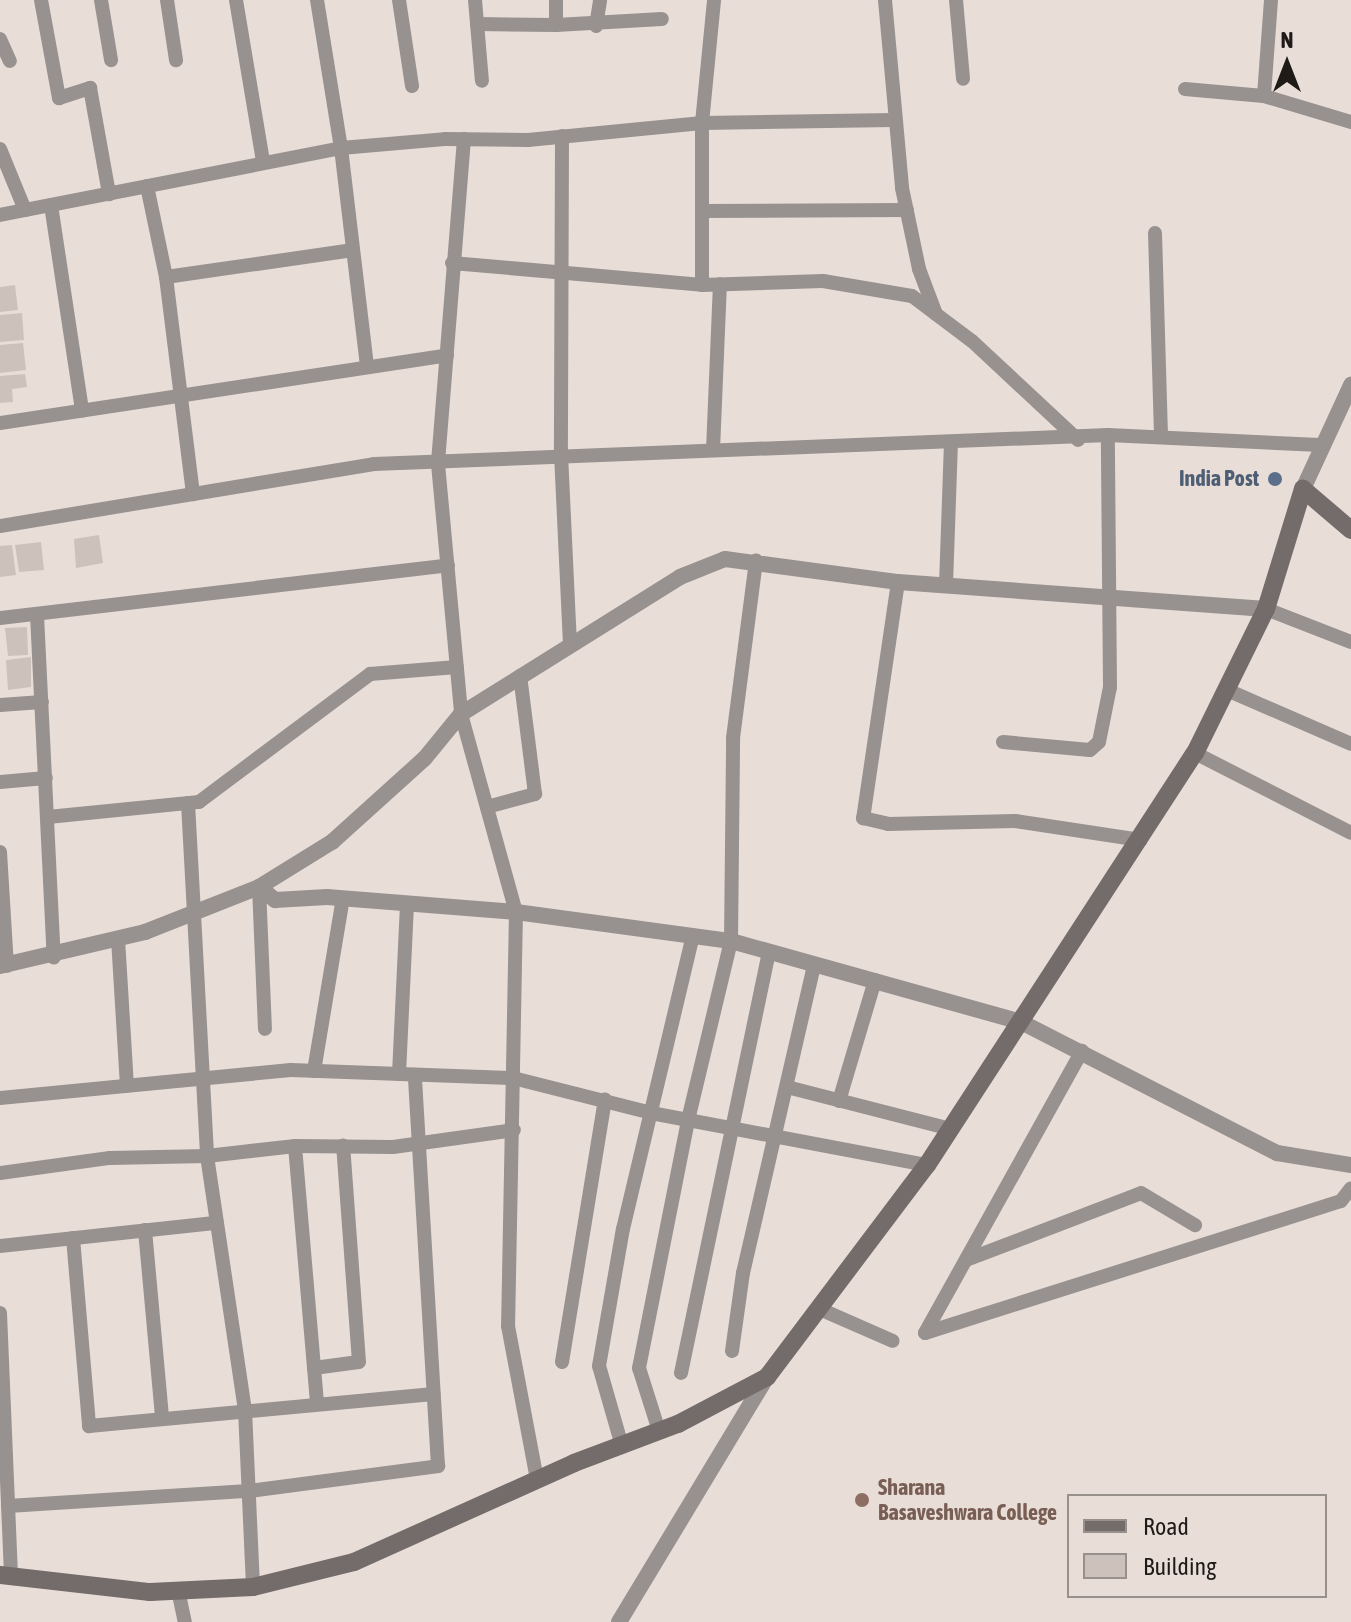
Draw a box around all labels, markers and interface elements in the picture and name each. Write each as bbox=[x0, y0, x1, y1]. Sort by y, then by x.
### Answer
north arrow bbox=[1247, 24, 1327, 104]
text: N bbox=[1281, 27, 1293, 53]
place label: India Post bbox=[1179, 466, 1259, 492]
marker: India Post bbox=[1266, 470, 1284, 488]
place label: Sharana Basaveshwara College bbox=[878, 1474, 1057, 1526]
marker: Sharana Basaveshwara College bbox=[853, 1491, 871, 1509]
legend bbox=[1067, 1494, 1327, 1598]
text: Road bbox=[1143, 1513, 1189, 1540]
text: Building bbox=[1143, 1553, 1216, 1580]

